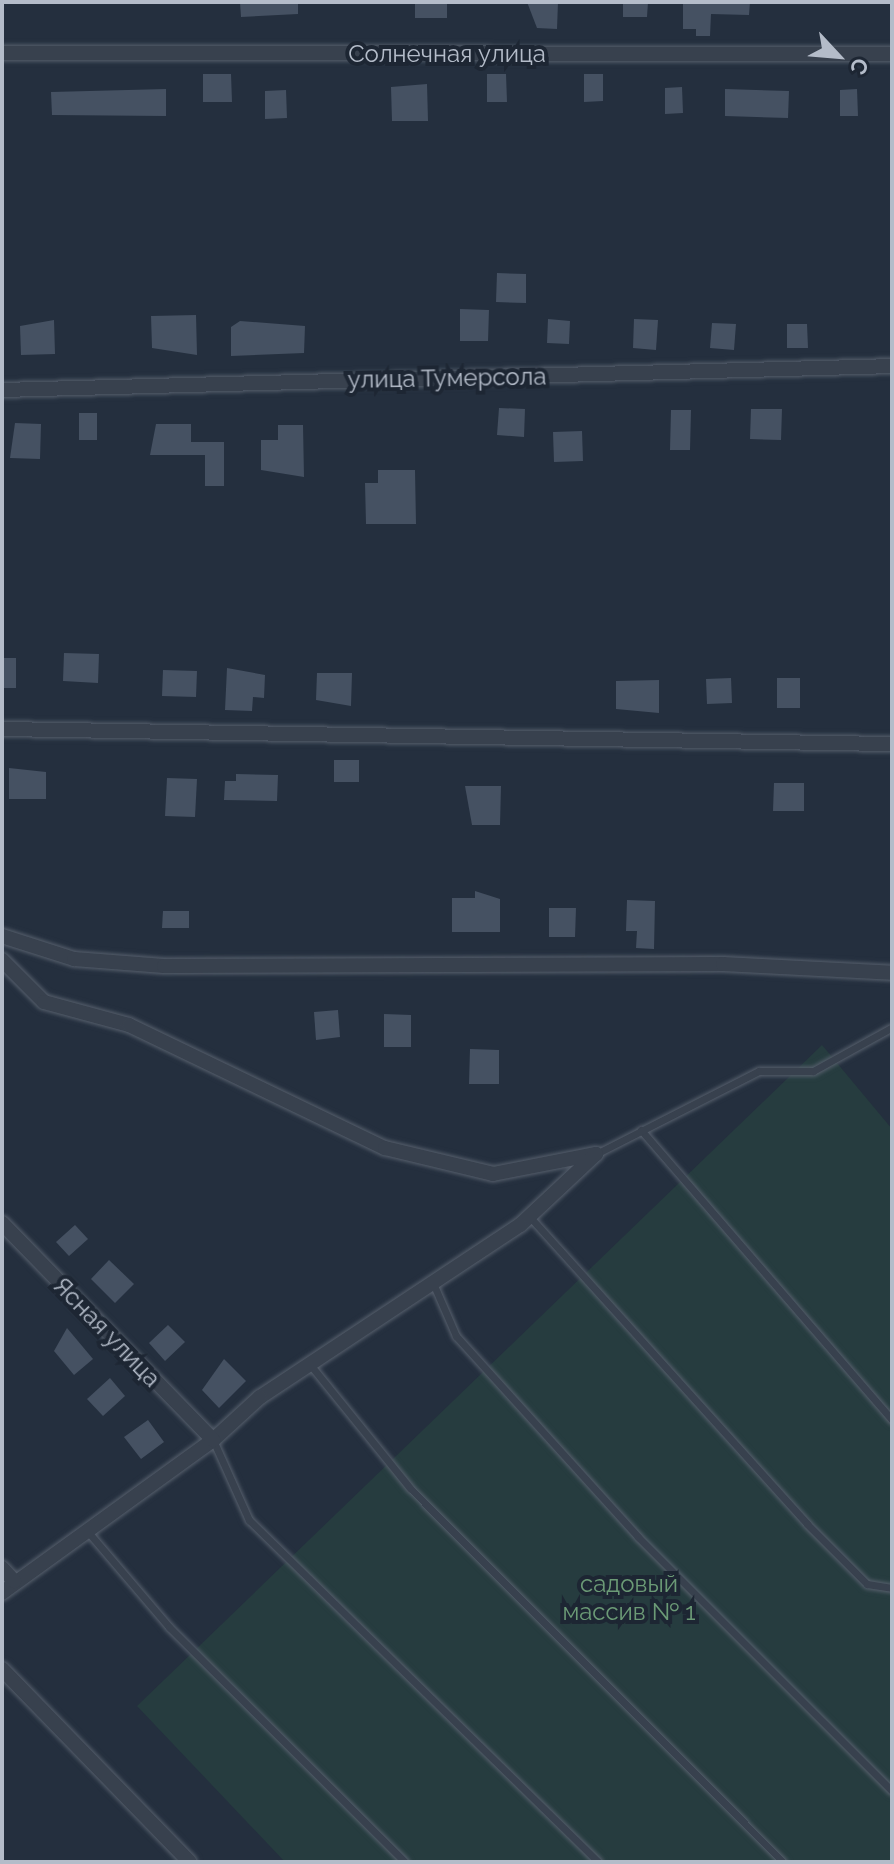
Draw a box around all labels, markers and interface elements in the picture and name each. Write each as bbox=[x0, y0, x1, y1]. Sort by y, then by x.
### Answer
north arrow bbox=[798, 16, 878, 96]
street label: Солнечная улица bbox=[348, 40, 546, 68]
text: С bbox=[845, 54, 875, 79]
street label: улица Тумерсола bbox=[347, 362, 547, 394]
street label: Ясная улица bbox=[47, 1271, 167, 1393]
park label: садовый массив № 1 bbox=[562, 1570, 696, 1626]

